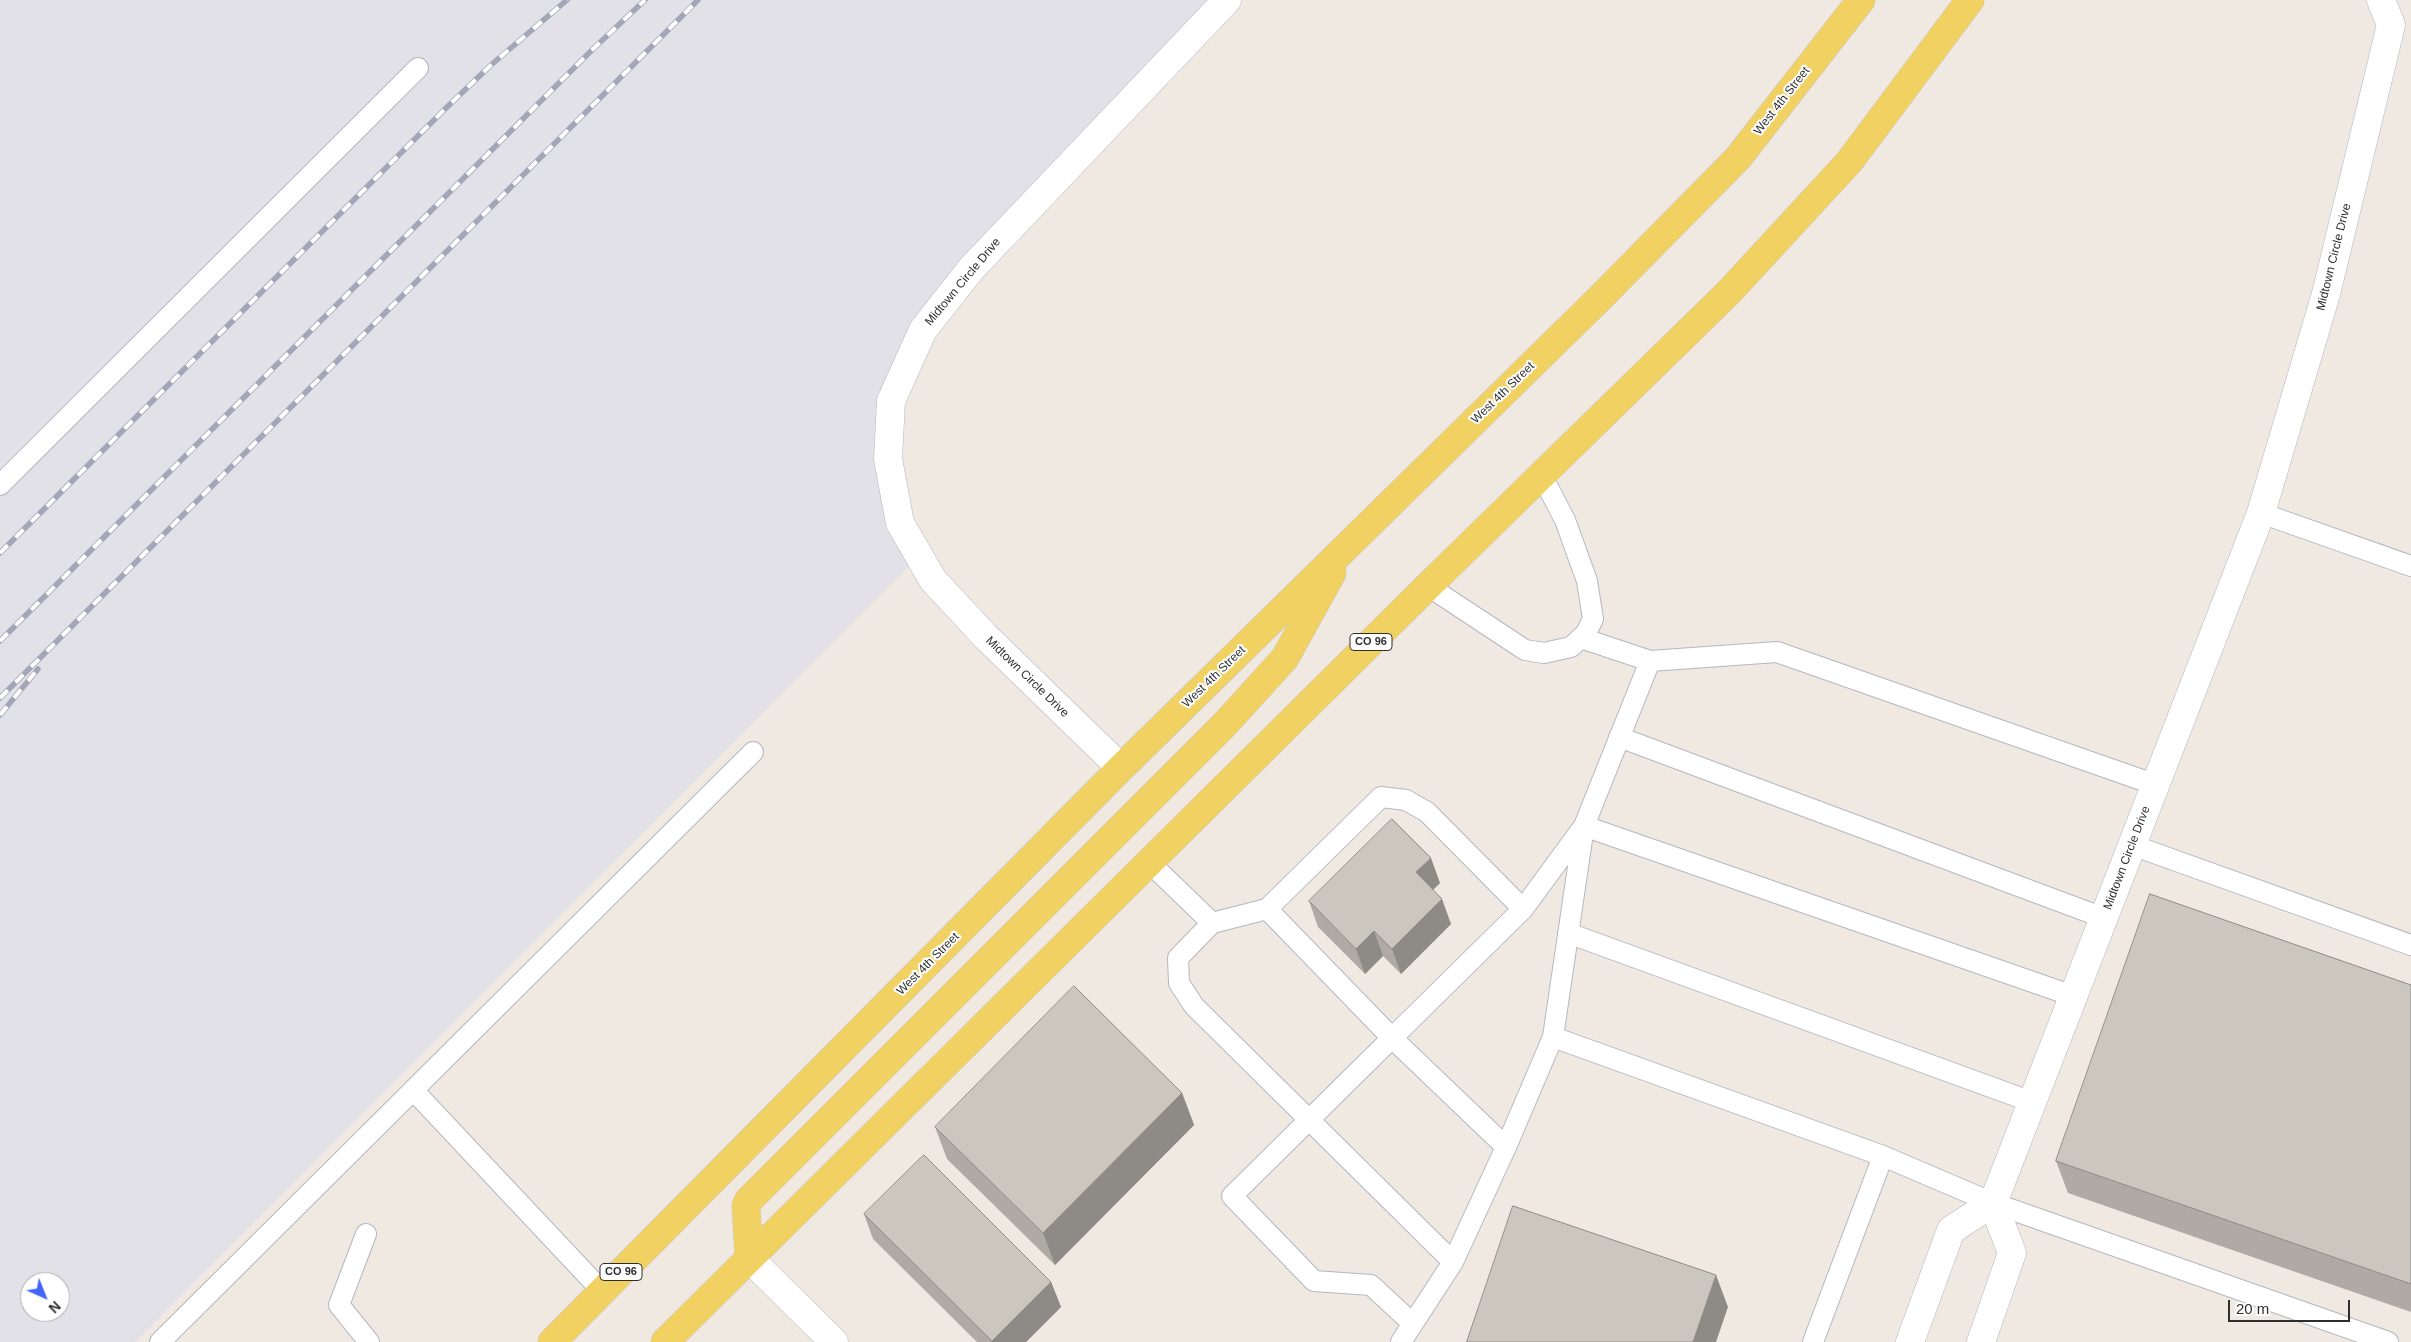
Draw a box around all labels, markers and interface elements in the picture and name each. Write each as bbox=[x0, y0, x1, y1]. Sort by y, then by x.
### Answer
street label: West 4th Street bbox=[1751, 64, 1813, 138]
street label: Midtown Circle Drive bbox=[2314, 202, 2354, 312]
street label: Midtown Circle Drive bbox=[922, 235, 1004, 329]
street label: West 4th Street bbox=[1468, 359, 1538, 427]
street label: Midtown Circle Drive bbox=[982, 634, 1072, 720]
road number: CO 96 bbox=[1350, 634, 1392, 650]
street label: West 4th Street bbox=[1179, 643, 1249, 711]
street label: Midtown Circle Drive bbox=[2101, 804, 2153, 912]
street label: West 4th Street bbox=[894, 930, 962, 998]
road number: CO 96 bbox=[600, 1264, 642, 1280]
north arrow bbox=[20, 1272, 70, 1322]
scale bar bbox=[2231, 1290, 2354, 1322]
text: N bbox=[46, 1298, 64, 1316]
text: 20 m bbox=[2236, 1300, 2269, 1317]

